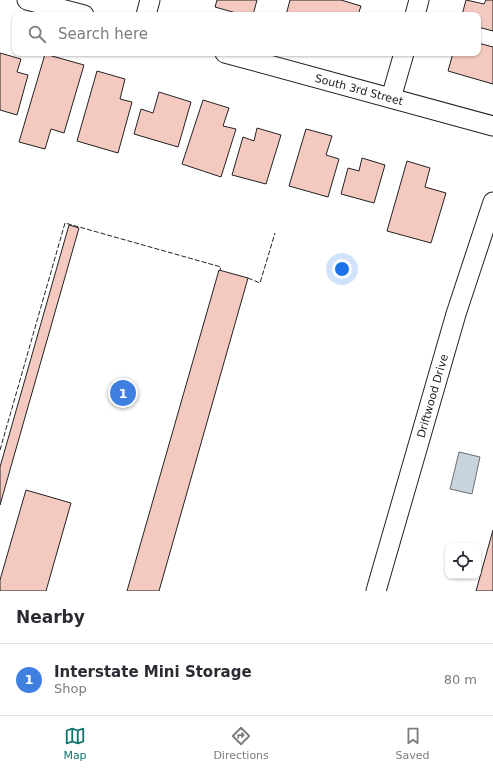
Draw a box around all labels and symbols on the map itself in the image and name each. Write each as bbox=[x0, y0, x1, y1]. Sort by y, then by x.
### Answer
street label: South 3rd Street bbox=[313, 72, 405, 108]
your location bbox=[332, 259, 352, 279]
street label: Driftwood Drive bbox=[415, 353, 451, 439]
pin: 1 bbox=[110, 378, 136, 408]

